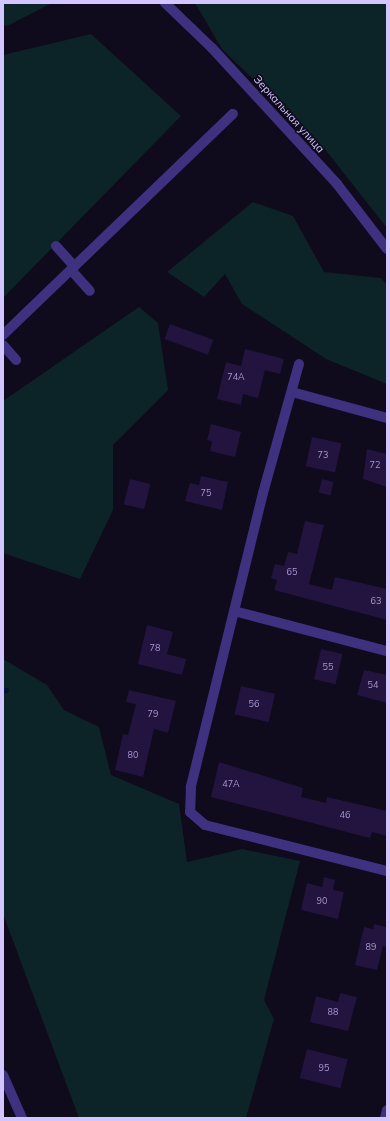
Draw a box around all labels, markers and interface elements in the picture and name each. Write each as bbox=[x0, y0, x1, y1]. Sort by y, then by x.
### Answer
street label: Зеркальная улица bbox=[251, 73, 327, 155]
house number: 74А bbox=[227, 372, 245, 382]
house number: 73 bbox=[318, 450, 328, 460]
house number: 72 bbox=[370, 460, 380, 470]
house number: 75 bbox=[201, 488, 211, 498]
house number: 65 bbox=[287, 567, 297, 577]
house number: 63 bbox=[371, 596, 381, 606]
house number: 78 bbox=[150, 643, 160, 653]
house number: 55 bbox=[323, 662, 333, 672]
house number: 54 bbox=[368, 680, 378, 690]
house number: 56 bbox=[249, 699, 259, 709]
house number: 79 bbox=[148, 709, 158, 719]
house number: 80 bbox=[128, 750, 138, 760]
house number: 47А bbox=[222, 779, 240, 789]
house number: 46 bbox=[340, 810, 350, 820]
house number: 90 bbox=[317, 896, 327, 906]
house number: 89 bbox=[366, 942, 376, 952]
house number: 88 bbox=[328, 1007, 338, 1017]
house number: 95 bbox=[319, 1063, 329, 1073]

